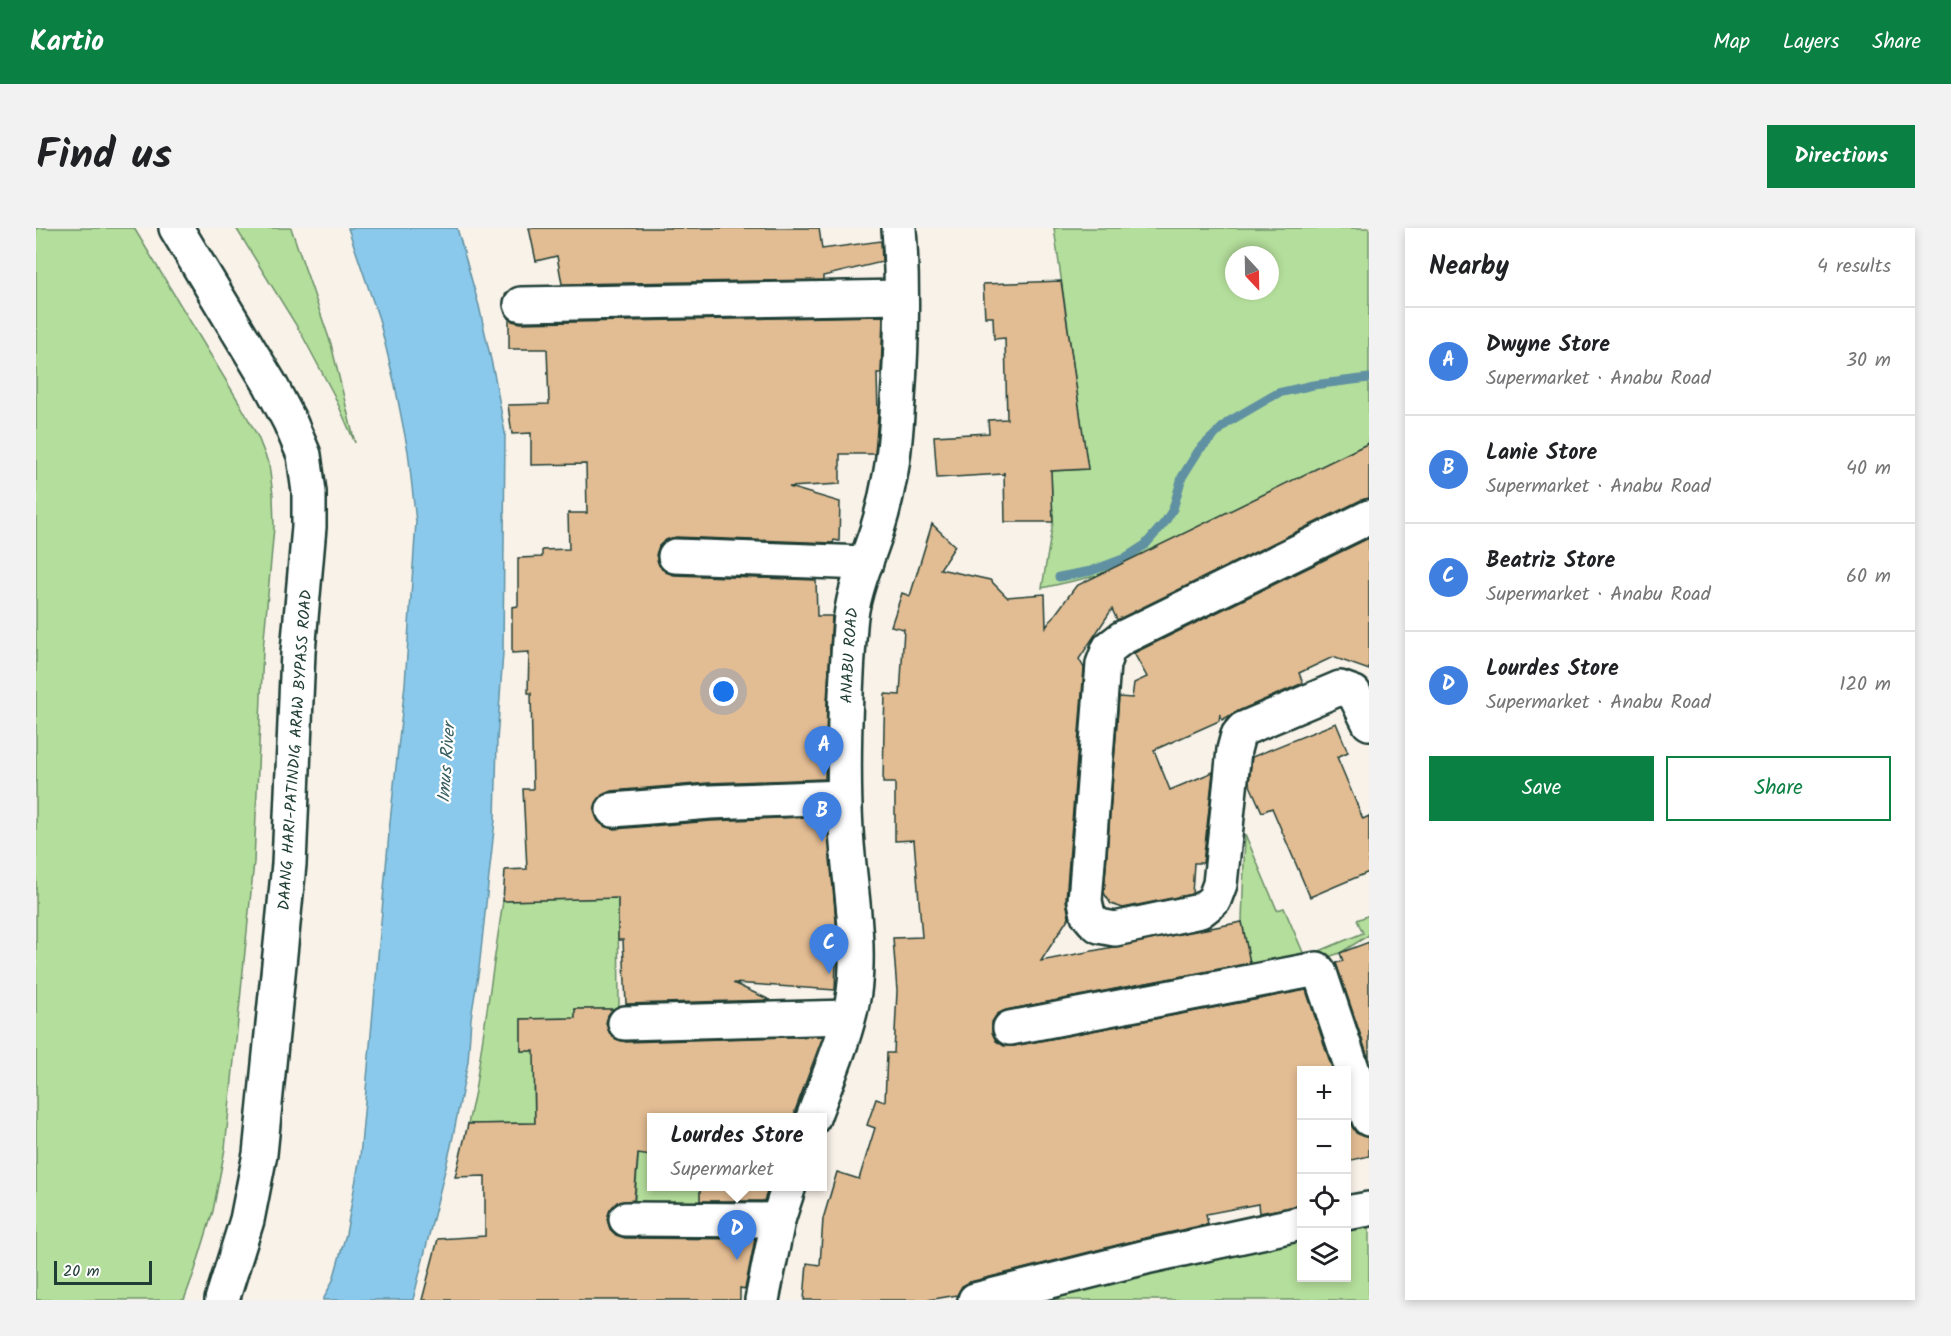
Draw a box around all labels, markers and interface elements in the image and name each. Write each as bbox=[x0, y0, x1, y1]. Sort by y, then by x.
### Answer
text: Kartio bbox=[30, 20, 104, 65]
text: Map bbox=[1713, 26, 1750, 59]
text: Layers bbox=[1783, 26, 1839, 59]
text: Share bbox=[1872, 26, 1921, 59]
text: Find us bbox=[36, 123, 172, 190]
button: Directions bbox=[1767, 125, 1915, 188]
north arrow bbox=[1225, 246, 1279, 300]
text: Nearby bbox=[1429, 246, 1509, 288]
text: 4 results bbox=[1817, 251, 1891, 283]
text: Dwyne Store bbox=[1486, 328, 1610, 363]
text: A bbox=[1442, 345, 1455, 377]
text: 30 m bbox=[1846, 345, 1891, 377]
text: Supermarket · Anabu Road bbox=[1486, 363, 1711, 395]
text: Lanie Store bbox=[1486, 436, 1597, 471]
text: B bbox=[1442, 453, 1455, 485]
text: 40 m bbox=[1846, 453, 1891, 485]
text: Supermarket · Anabu Road bbox=[1486, 471, 1711, 503]
text: Beatriz Store bbox=[1486, 544, 1615, 579]
text: C bbox=[1442, 561, 1455, 593]
text: 60 m bbox=[1846, 561, 1891, 593]
text: Supermarket · Anabu Road bbox=[1486, 579, 1711, 611]
street label: DAANG HARI-PATINDIG ARAW BYPASS ROAD bbox=[272, 589, 319, 911]
street label: ANABU ROAD bbox=[834, 606, 866, 704]
text: Lourdes Store bbox=[1486, 652, 1619, 687]
text: D bbox=[1442, 669, 1455, 701]
text: 120 m bbox=[1839, 669, 1891, 701]
your location bbox=[709, 677, 738, 706]
text: Supermarket · Anabu Road bbox=[1486, 687, 1711, 719]
water label: Imus River bbox=[430, 718, 465, 804]
pin: A bbox=[804, 726, 844, 776]
button: Save bbox=[1429, 756, 1654, 821]
button: Share bbox=[1666, 756, 1891, 821]
pin: B bbox=[802, 792, 842, 842]
pin: C bbox=[810, 924, 848, 974]
map controls bbox=[1297, 1066, 1351, 1282]
button: + bbox=[1297, 1066, 1351, 1120]
popup bbox=[647, 1113, 827, 1191]
text: Lourdes Store bbox=[671, 1119, 803, 1154]
button: − bbox=[1297, 1120, 1351, 1174]
text: Supermarket bbox=[671, 1154, 774, 1186]
button: locate bbox=[1297, 1174, 1351, 1228]
pin: D bbox=[718, 1210, 756, 1260]
button: layers bbox=[1297, 1228, 1351, 1282]
scale bar bbox=[54, 1258, 152, 1286]
text: 20 m bbox=[63, 1259, 99, 1284]

